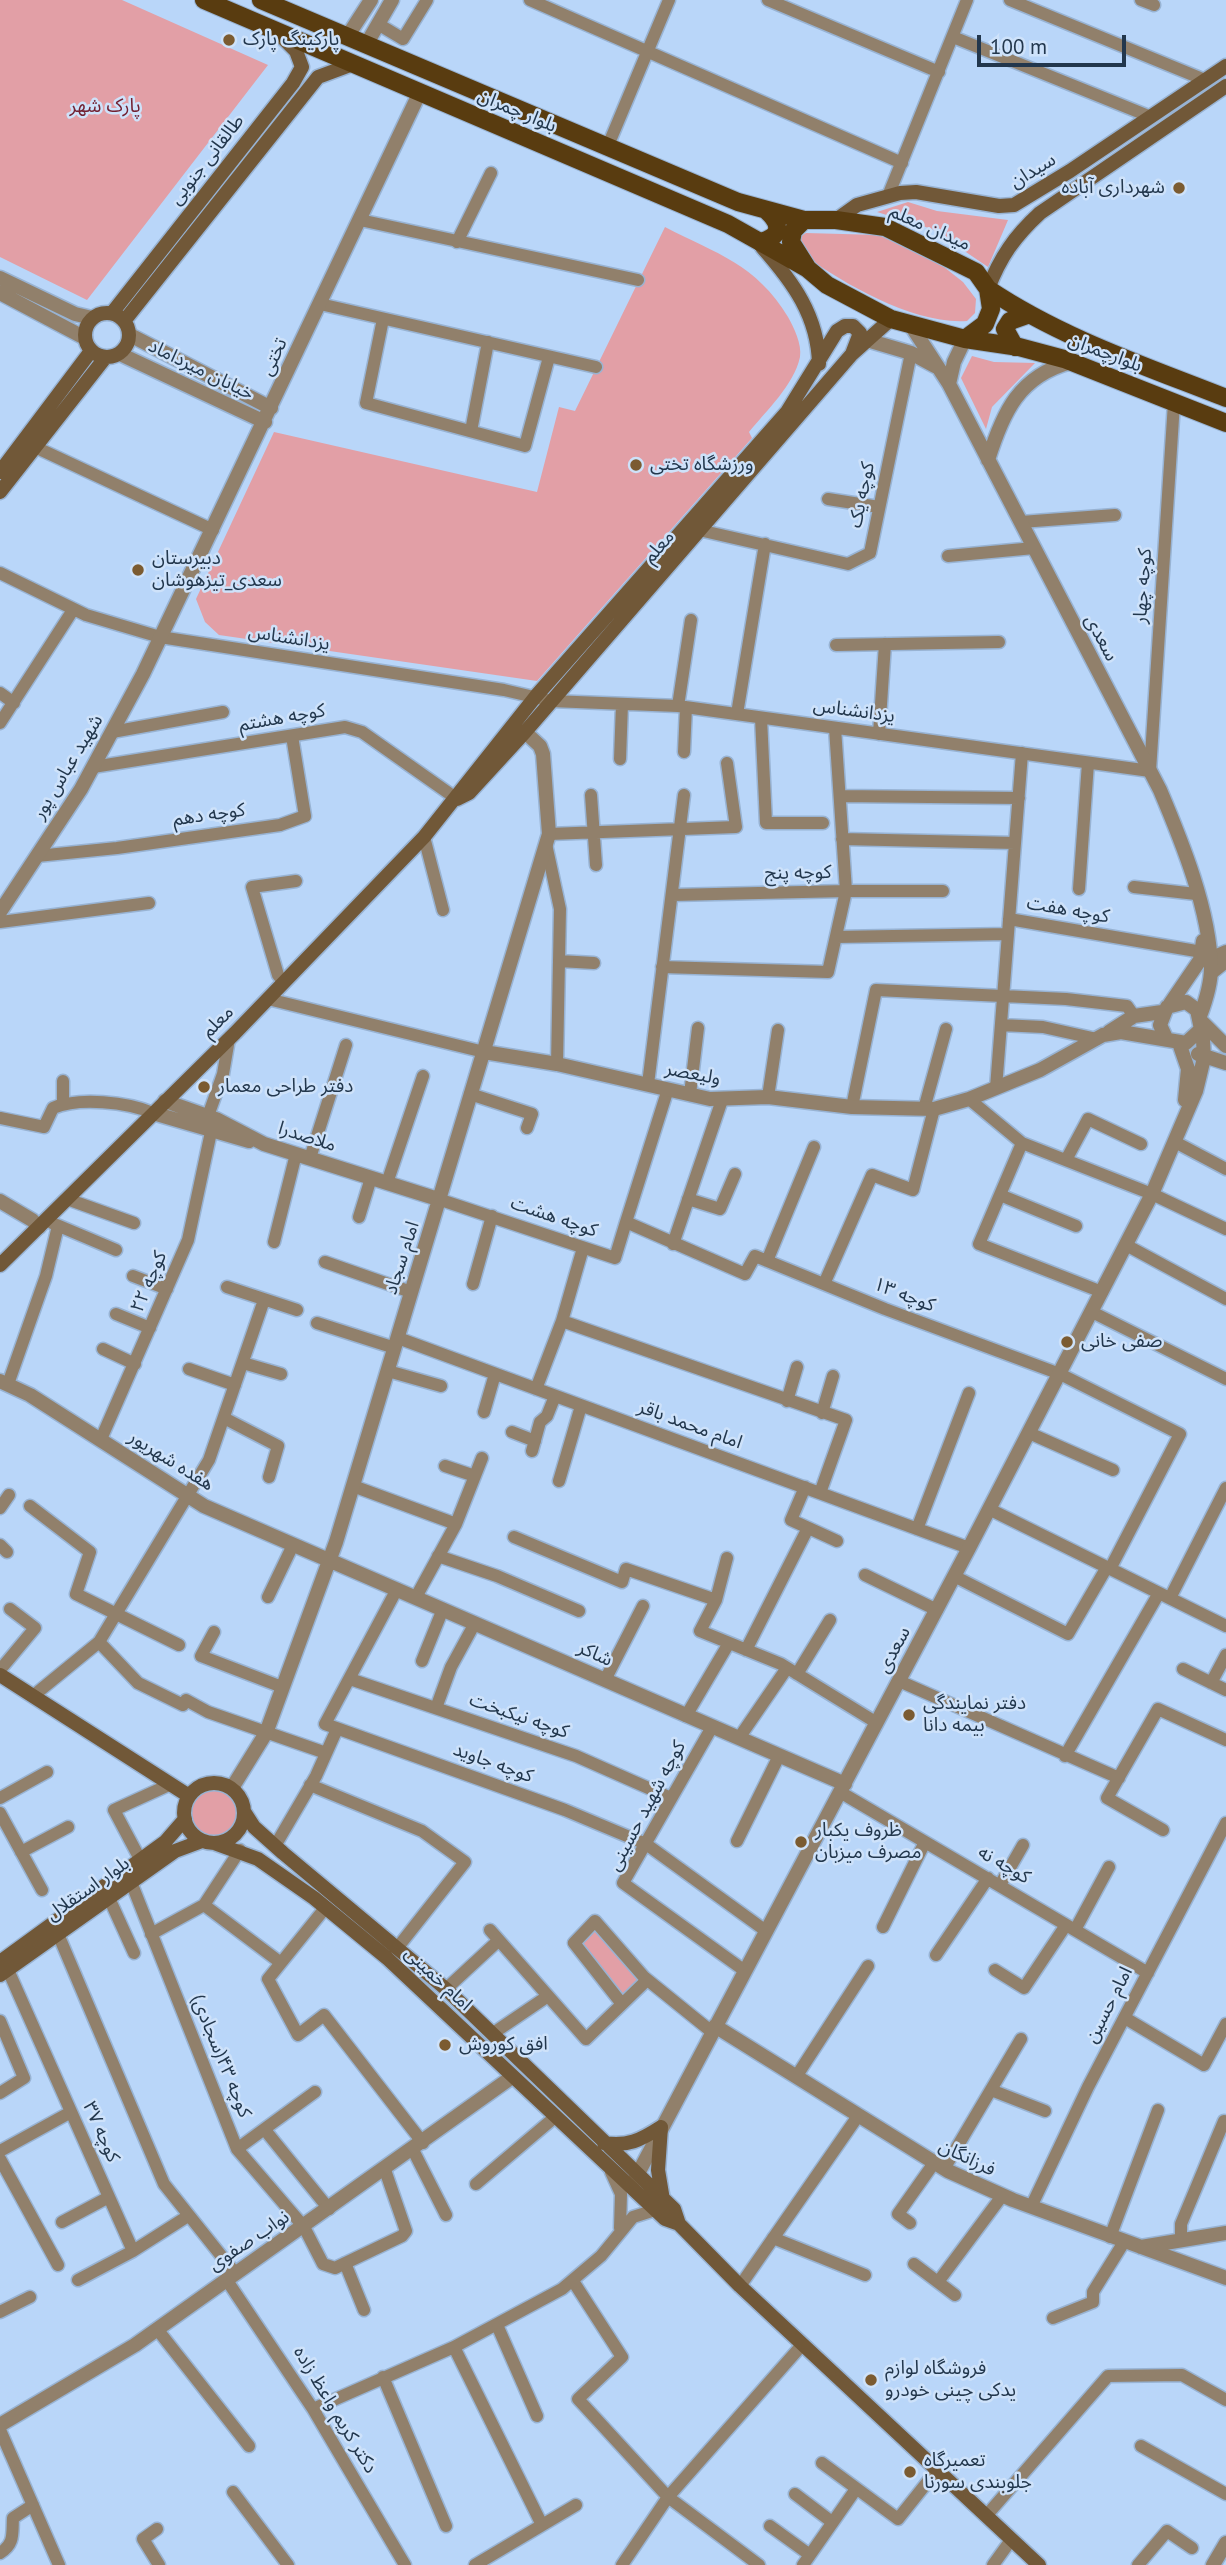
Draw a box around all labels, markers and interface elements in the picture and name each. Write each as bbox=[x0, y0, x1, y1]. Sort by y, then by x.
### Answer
scale bar bbox=[981, 21, 1130, 65]
place label: پارکینگ پارک bbox=[243, 29, 340, 51]
marker: پارکینگ پارک bbox=[221, 32, 237, 48]
text: 100 m bbox=[990, 33, 1047, 60]
street label: بلوار چمران bbox=[474, 84, 560, 138]
park label: پارک شهر bbox=[69, 96, 141, 118]
street label: طالقانی جنوبی bbox=[165, 110, 249, 210]
street label: سیدان bbox=[1006, 148, 1060, 194]
place label: شهرداری آباده bbox=[1062, 177, 1165, 199]
marker: شهرداری آباده bbox=[1171, 180, 1187, 196]
street label: میدان معلم bbox=[886, 200, 974, 256]
street label: بلوارچمران bbox=[1065, 329, 1145, 377]
street label: خیابان میرداماد bbox=[144, 335, 258, 405]
street label: تختی bbox=[255, 335, 293, 379]
place label: ورزشگاه تختی bbox=[650, 454, 754, 476]
marker: ورزشگاه تختی bbox=[628, 457, 644, 473]
street label: کوچه یک bbox=[844, 460, 880, 530]
street label: معلم bbox=[639, 526, 679, 568]
street label: کوچه چهار bbox=[1129, 547, 1157, 625]
place label: دبیرستان سعدی_تیزهوشان bbox=[152, 548, 282, 592]
marker: دبیرستان سعدی_تیزهوشان bbox=[130, 562, 146, 578]
street label: سعدی bbox=[1079, 611, 1123, 665]
street label: یزدانشناس bbox=[246, 620, 332, 656]
street label: یزدانشناس bbox=[812, 694, 896, 728]
street label: کوچه هشتم bbox=[237, 699, 327, 737]
street label: شهید عباس پور bbox=[28, 711, 108, 823]
street label: کوچه دهم bbox=[171, 799, 247, 831]
street label: کوچه پنج bbox=[764, 861, 832, 885]
street label: کوچه هفت bbox=[1025, 892, 1111, 928]
street label: معلم bbox=[197, 1001, 239, 1043]
street label: ولیعصر bbox=[663, 1057, 723, 1091]
place label: دفتر طراحی معمار bbox=[218, 1076, 353, 1098]
marker: دفتر طراحی معمار bbox=[196, 1079, 212, 1095]
street label: ملاصدرا bbox=[275, 1117, 339, 1157]
street label: کوچه هشت bbox=[508, 1192, 600, 1242]
street label: امام سجاد bbox=[379, 1218, 425, 1298]
street label: کوچه ۲۲ bbox=[126, 1248, 172, 1316]
street label: کوچه ۱۳ bbox=[870, 1273, 938, 1317]
place label: صفی خانی bbox=[1081, 1331, 1162, 1353]
marker: صفی خانی bbox=[1059, 1334, 1075, 1350]
street label: امام محمد باقر bbox=[635, 1396, 745, 1454]
street label: هفده شهریور bbox=[124, 1426, 218, 1496]
street label: سعدی bbox=[872, 1623, 916, 1677]
street label: شاکر bbox=[574, 1636, 616, 1672]
street label: کوچه نیکبخت bbox=[466, 1688, 572, 1744]
place label: دفتر نمایندگی بیمه دانا bbox=[923, 1693, 1026, 1737]
marker: دفتر نمایندگی بیمه دانا bbox=[901, 1707, 917, 1723]
street label: کوچه شهید حسینی bbox=[603, 1737, 691, 1875]
street label: کوچه جاوید bbox=[450, 1738, 536, 1788]
place label: ظروف یکبار مصرف میزبان bbox=[815, 1820, 921, 1864]
marker: ظروف یکبار مصرف میزبان bbox=[793, 1834, 809, 1850]
street label: کوچه نه bbox=[974, 1841, 1034, 1889]
street label: بلوار استقلال bbox=[42, 1852, 134, 1926]
street label: امام خمینی bbox=[399, 1942, 477, 2016]
street label: امام حسین bbox=[1080, 1963, 1138, 2047]
street label: کوچه ۴۳(سجادی) bbox=[186, 1991, 256, 2121]
place label: افق کوروش bbox=[459, 2034, 548, 2056]
marker: افق کوروش bbox=[437, 2037, 453, 2053]
street label: کوچه ۳۷ bbox=[78, 2098, 124, 2166]
street label: فرزانگان bbox=[935, 2135, 999, 2181]
street label: نواب صفوی bbox=[204, 2206, 294, 2276]
street label: دکتر کریم واعظ زاده bbox=[288, 2342, 382, 2478]
place label: فروشگاه لوازم یدکی چینی خودرو bbox=[885, 2358, 1016, 2402]
marker: فروشگاه لوازم یدکی چینی خودرو bbox=[863, 2372, 879, 2388]
place label: تعمیرگاه جلوبندی سورنا bbox=[924, 2450, 1032, 2494]
marker: تعمیرگاه جلوبندی سورنا bbox=[902, 2464, 918, 2480]

